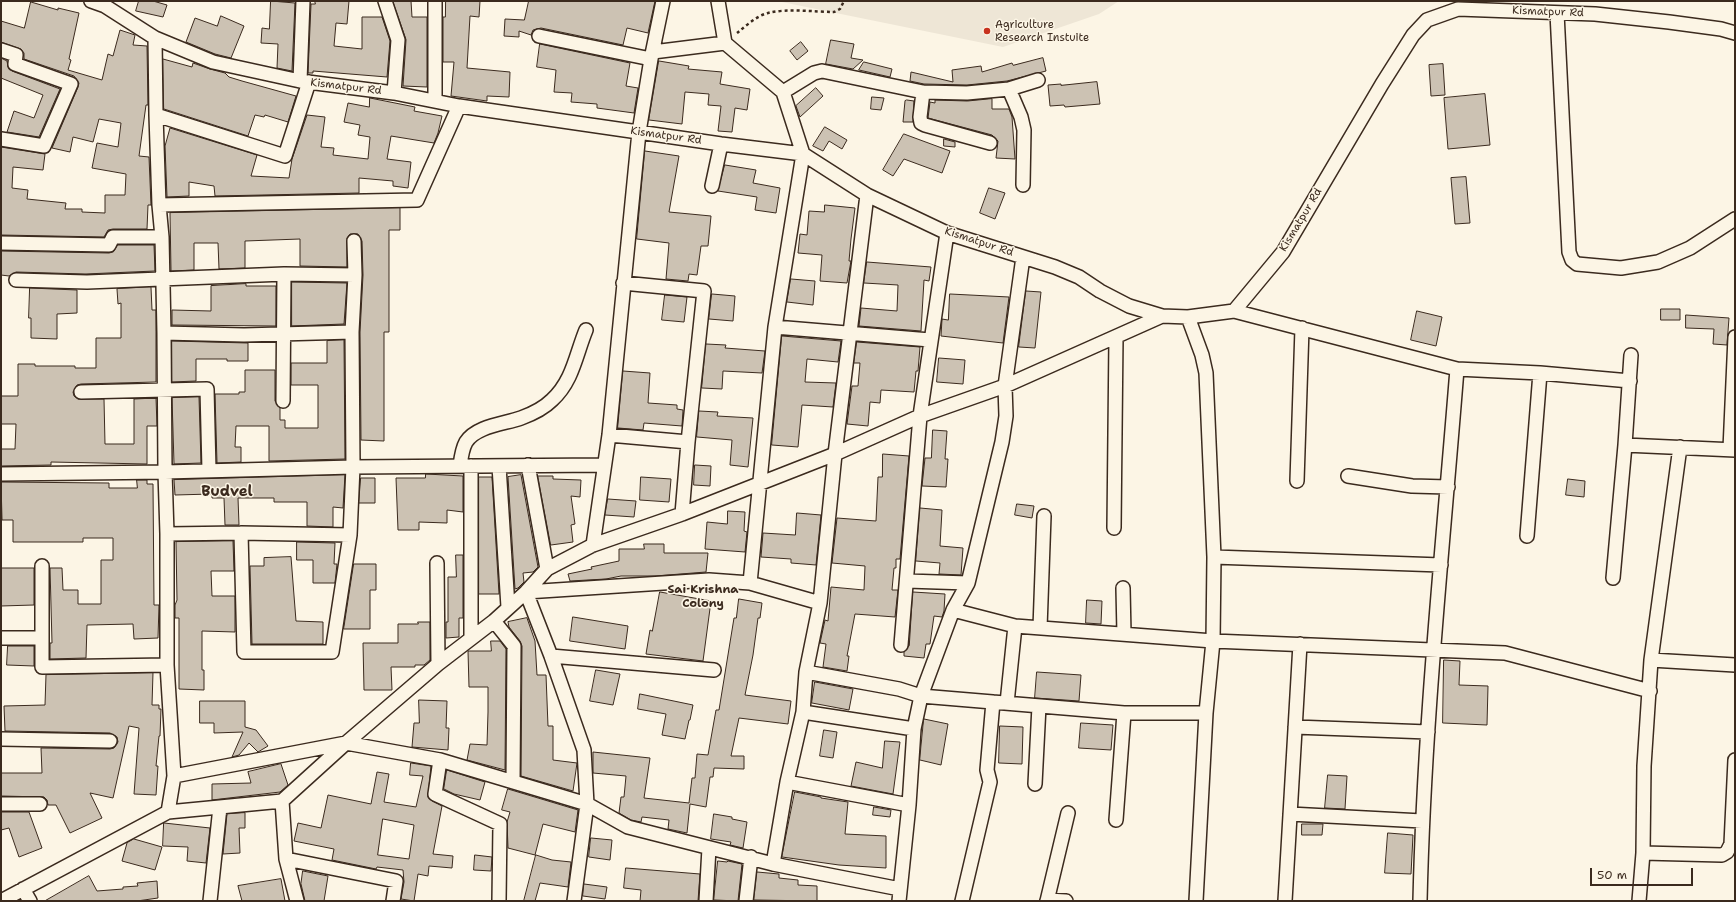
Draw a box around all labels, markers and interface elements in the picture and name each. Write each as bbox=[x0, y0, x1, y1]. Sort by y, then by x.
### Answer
street label: Kismatpur Rd bbox=[1512, 4, 1584, 20]
place label: Agriculture Research Instuite bbox=[995, 18, 1089, 44]
marker: Agriculture Research Instuite bbox=[982, 26, 992, 36]
street label: Kismatpur Rd bbox=[310, 76, 382, 98]
street label: Kismatpur Rd bbox=[630, 124, 702, 148]
street label: Kismatpur Rd bbox=[1277, 186, 1325, 254]
street label: Kismatpur Rd bbox=[943, 225, 1015, 259]
district label: Budvel bbox=[201, 483, 253, 501]
district label: Sai Krishna Colony bbox=[667, 583, 739, 611]
scale bar bbox=[1592, 860, 1695, 886]
text: 50 m bbox=[1597, 867, 1627, 883]

